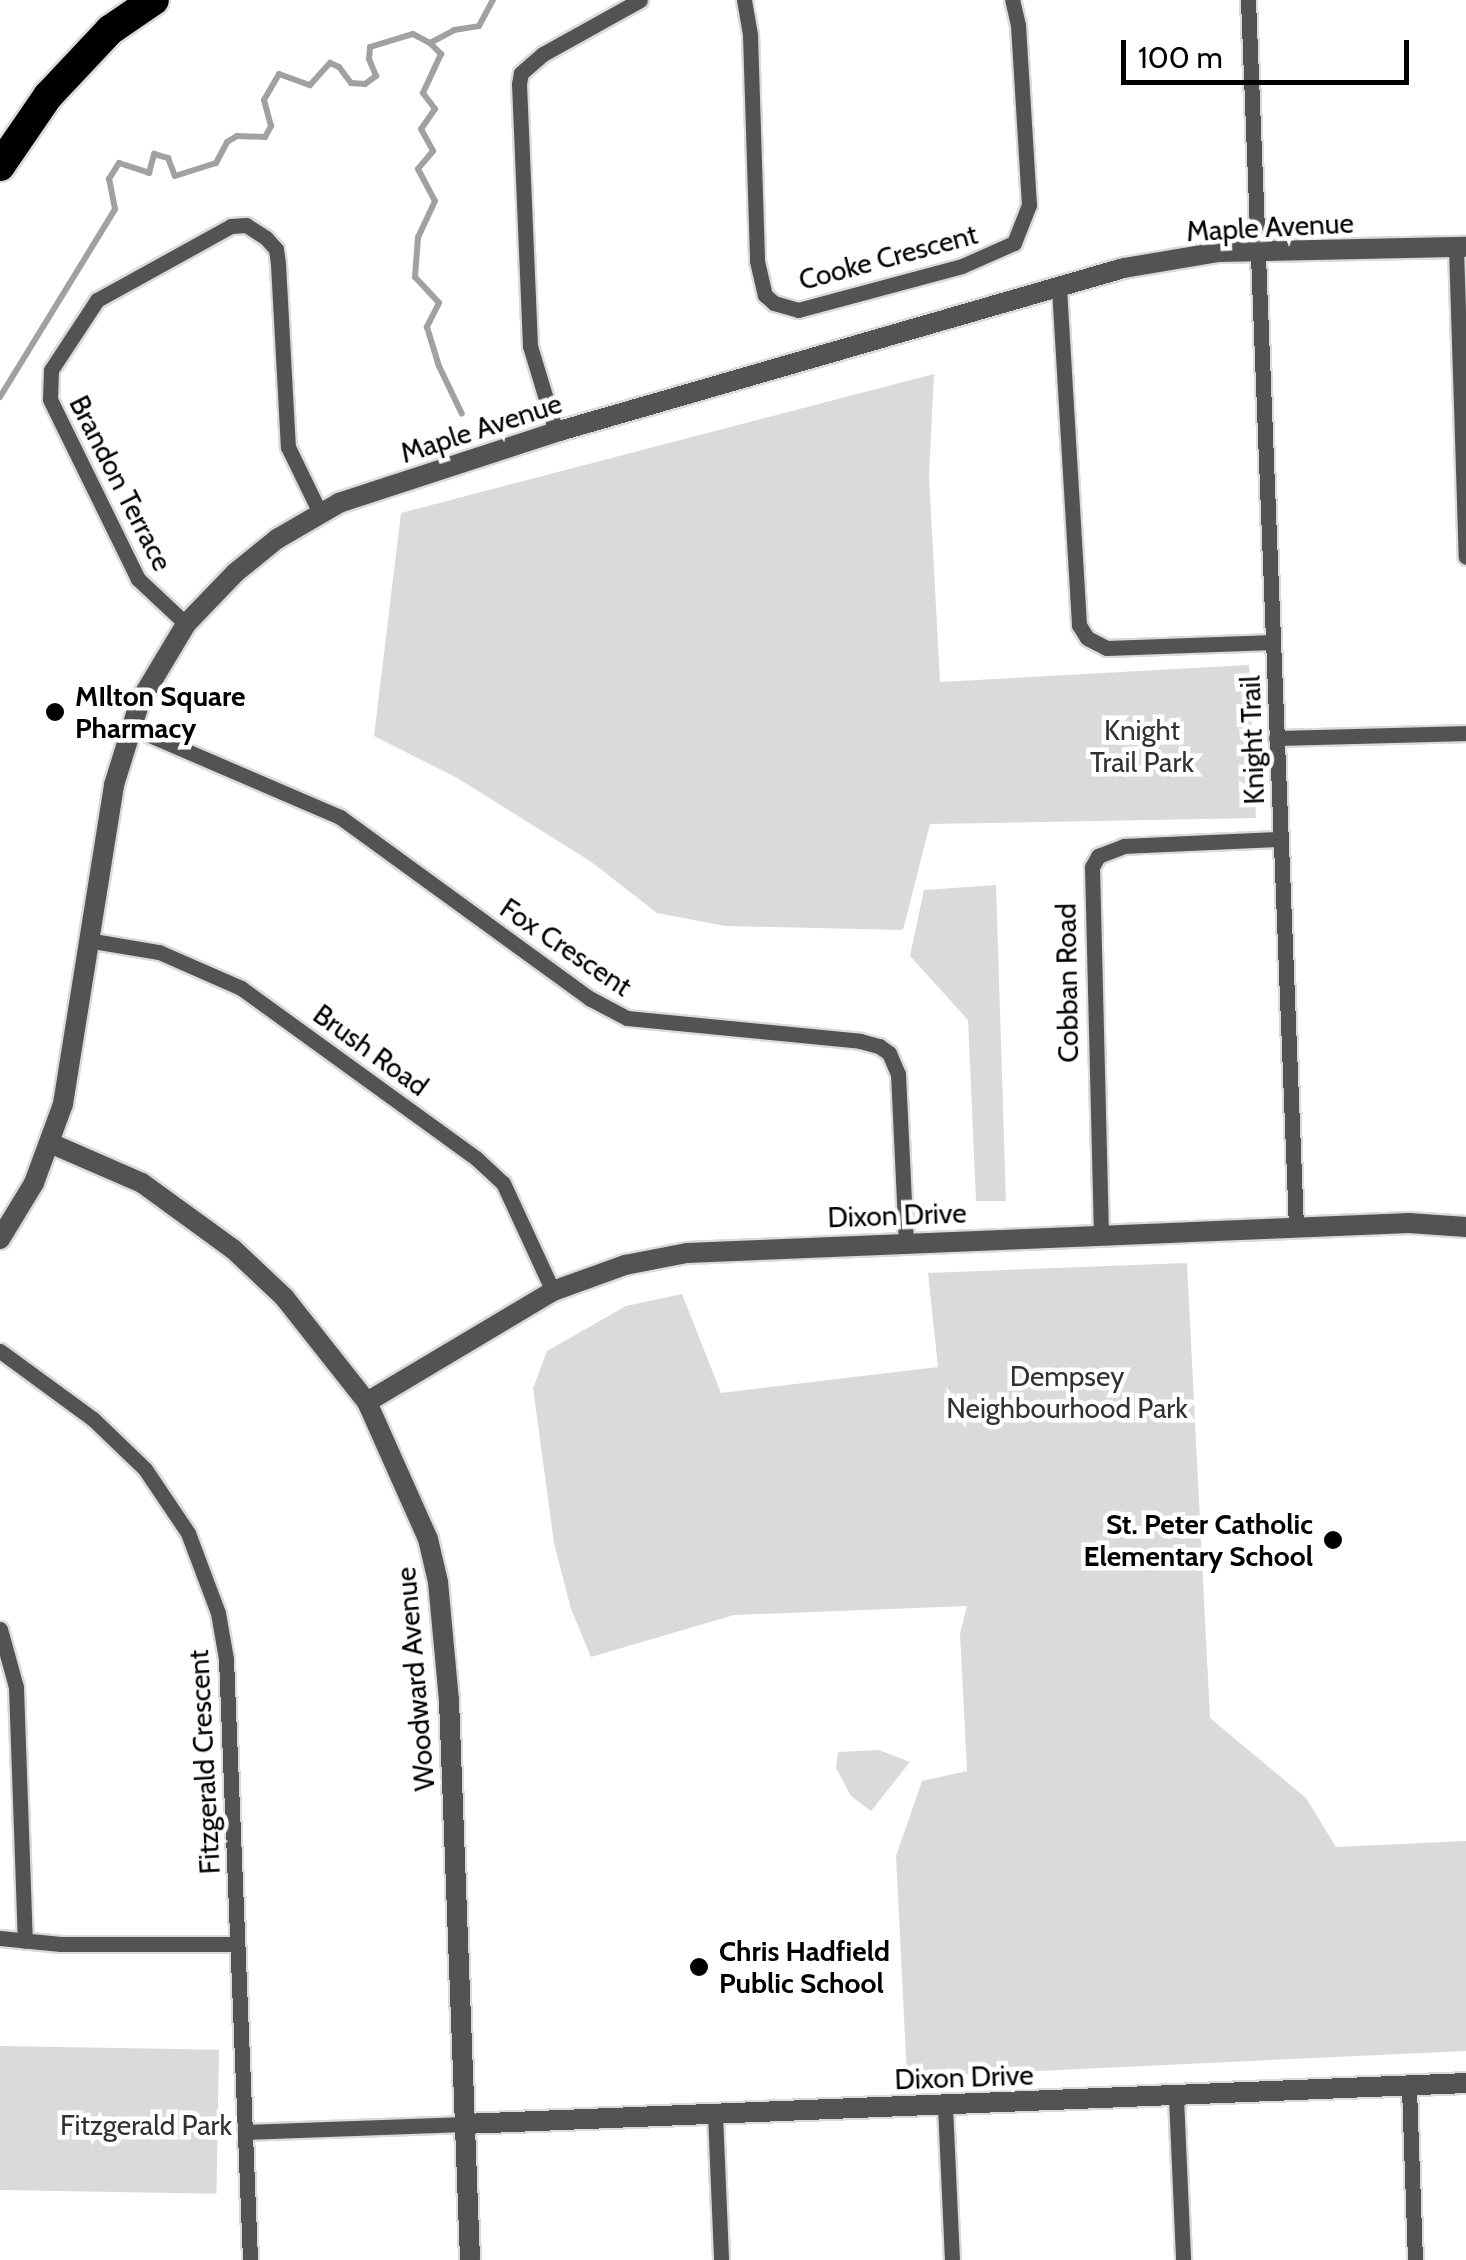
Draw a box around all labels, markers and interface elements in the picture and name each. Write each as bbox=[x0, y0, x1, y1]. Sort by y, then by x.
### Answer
scale bar bbox=[1126, 20, 1414, 82]
text: 100 m bbox=[1138, 39, 1223, 76]
street label: Maple Avenue bbox=[1185, 206, 1355, 248]
street label: Cooke Crescent bbox=[795, 217, 981, 297]
street label: Maple Avenue bbox=[396, 386, 566, 470]
street label: Brandon Terrace bbox=[62, 390, 180, 576]
street label: Knight Trail bbox=[1233, 675, 1271, 805]
place label: MIlton Square Pharmacy bbox=[75, 679, 245, 745]
marker: MIlton Square Pharmacy bbox=[44, 701, 66, 723]
park label: Knight Trail Park bbox=[1090, 713, 1194, 779]
street label: Fox Crescent bbox=[494, 891, 638, 1003]
street label: Cobban Road bbox=[1049, 903, 1085, 1063]
street label: Brush Road bbox=[307, 997, 435, 1103]
street label: Dixon Drive bbox=[827, 1196, 967, 1234]
park label: Dempsey Neighbourhood Park bbox=[946, 1359, 1188, 1425]
place label: St. Peter Catholic Elementary School bbox=[1084, 1507, 1313, 1573]
marker: St. Peter Catholic Elementary School bbox=[1322, 1529, 1344, 1551]
street label: Woodward Avenue bbox=[388, 1566, 442, 1792]
street label: Fitzgerald Crescent bbox=[181, 1649, 227, 1875]
place label: Chris Hadfield Public School bbox=[719, 1934, 890, 2000]
marker: Chris Hadfield Public School bbox=[688, 1956, 710, 1978]
street label: Dixon Drive bbox=[894, 2058, 1034, 2096]
park label: Fitzgerald Park bbox=[60, 2108, 232, 2142]

